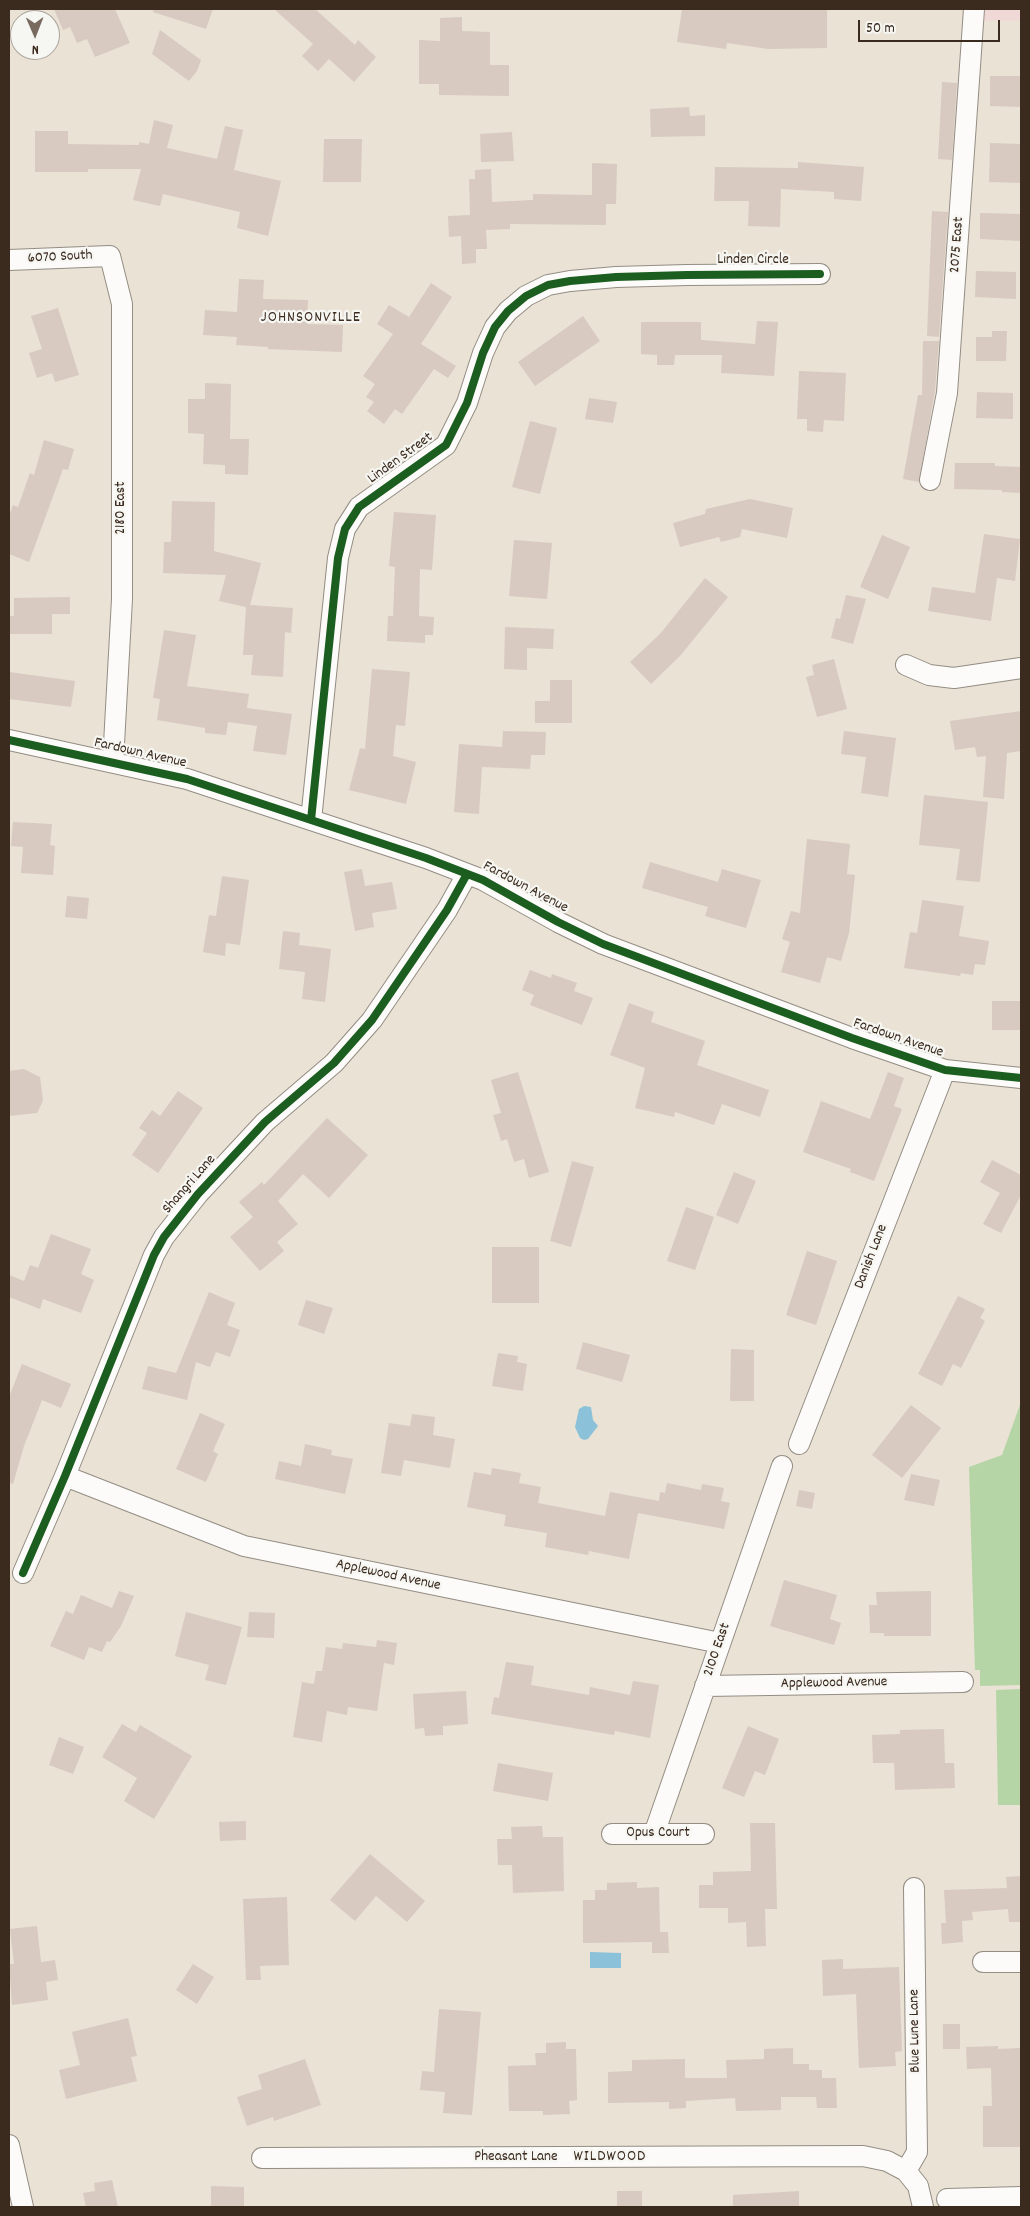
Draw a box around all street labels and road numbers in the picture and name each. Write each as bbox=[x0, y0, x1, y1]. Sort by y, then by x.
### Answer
street label: 2075 East bbox=[947, 216, 969, 274]
street label: 6070 South bbox=[27, 247, 93, 269]
street label: Linden Circle bbox=[717, 252, 789, 270]
street label: Linden Street bbox=[365, 429, 437, 489]
street label: 2180 East bbox=[113, 481, 131, 535]
street label: Fardown Avenue bbox=[92, 735, 188, 773]
street label: Fardown Avenue bbox=[479, 858, 571, 918]
street label: Fardown Avenue bbox=[851, 1015, 945, 1063]
street label: Shangri Lane bbox=[159, 1152, 221, 1218]
street label: Danish Lane bbox=[851, 1222, 893, 1292]
street label: Applewood Avenue bbox=[334, 1556, 442, 1596]
street label: 2100 East bbox=[700, 1621, 736, 1679]
street label: Applewood Avenue bbox=[780, 1674, 888, 1694]
street label: Opus Court bbox=[626, 1825, 690, 1843]
street label: Blue Lune Lane bbox=[906, 1989, 926, 2073]
street label: Pheasant Lane bbox=[474, 2149, 558, 2167]

